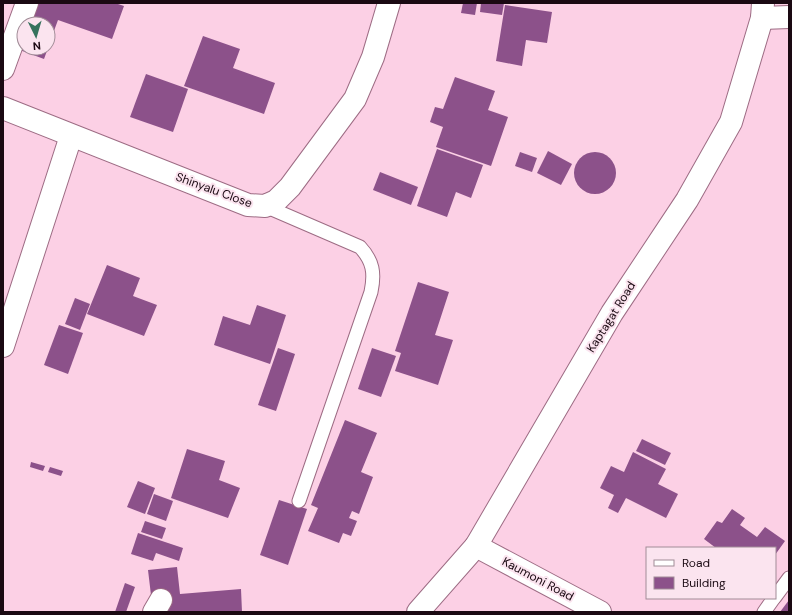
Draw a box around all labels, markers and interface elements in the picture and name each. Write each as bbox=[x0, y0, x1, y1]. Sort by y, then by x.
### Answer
north arrow bbox=[16, 16, 56, 56]
text: N bbox=[32, 39, 41, 53]
street label: Shinyalu Close bbox=[174, 169, 255, 211]
street label: Kaptagat Road bbox=[583, 279, 639, 355]
legend bbox=[646, 547, 776, 599]
street label: Kaumoni Road bbox=[499, 553, 577, 605]
text: Road bbox=[682, 555, 710, 571]
text: Building bbox=[682, 575, 726, 591]

